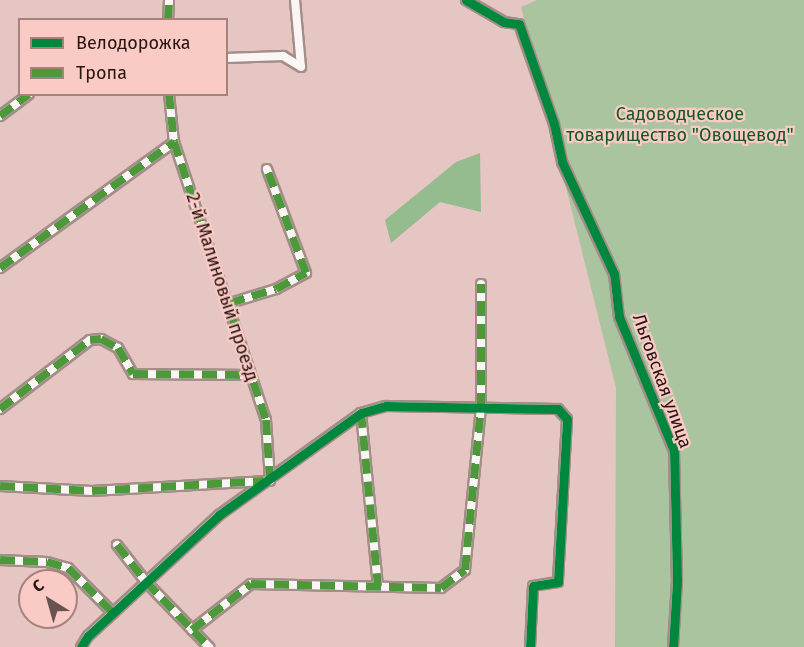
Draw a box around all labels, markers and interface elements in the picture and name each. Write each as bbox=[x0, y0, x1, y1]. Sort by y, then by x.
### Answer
legend bbox=[18, 18, 228, 96]
text: Велодорожка bbox=[76, 32, 191, 54]
text: Тропа bbox=[76, 62, 127, 84]
park label: Садоводческое товарищество "Овощевод" bbox=[566, 104, 794, 146]
street label: 2-й Малиновый проезд bbox=[181, 190, 263, 384]
street label: Льговская улица bbox=[628, 311, 696, 451]
north arrow bbox=[18, 569, 78, 629]
text: С bbox=[29, 575, 47, 596]

